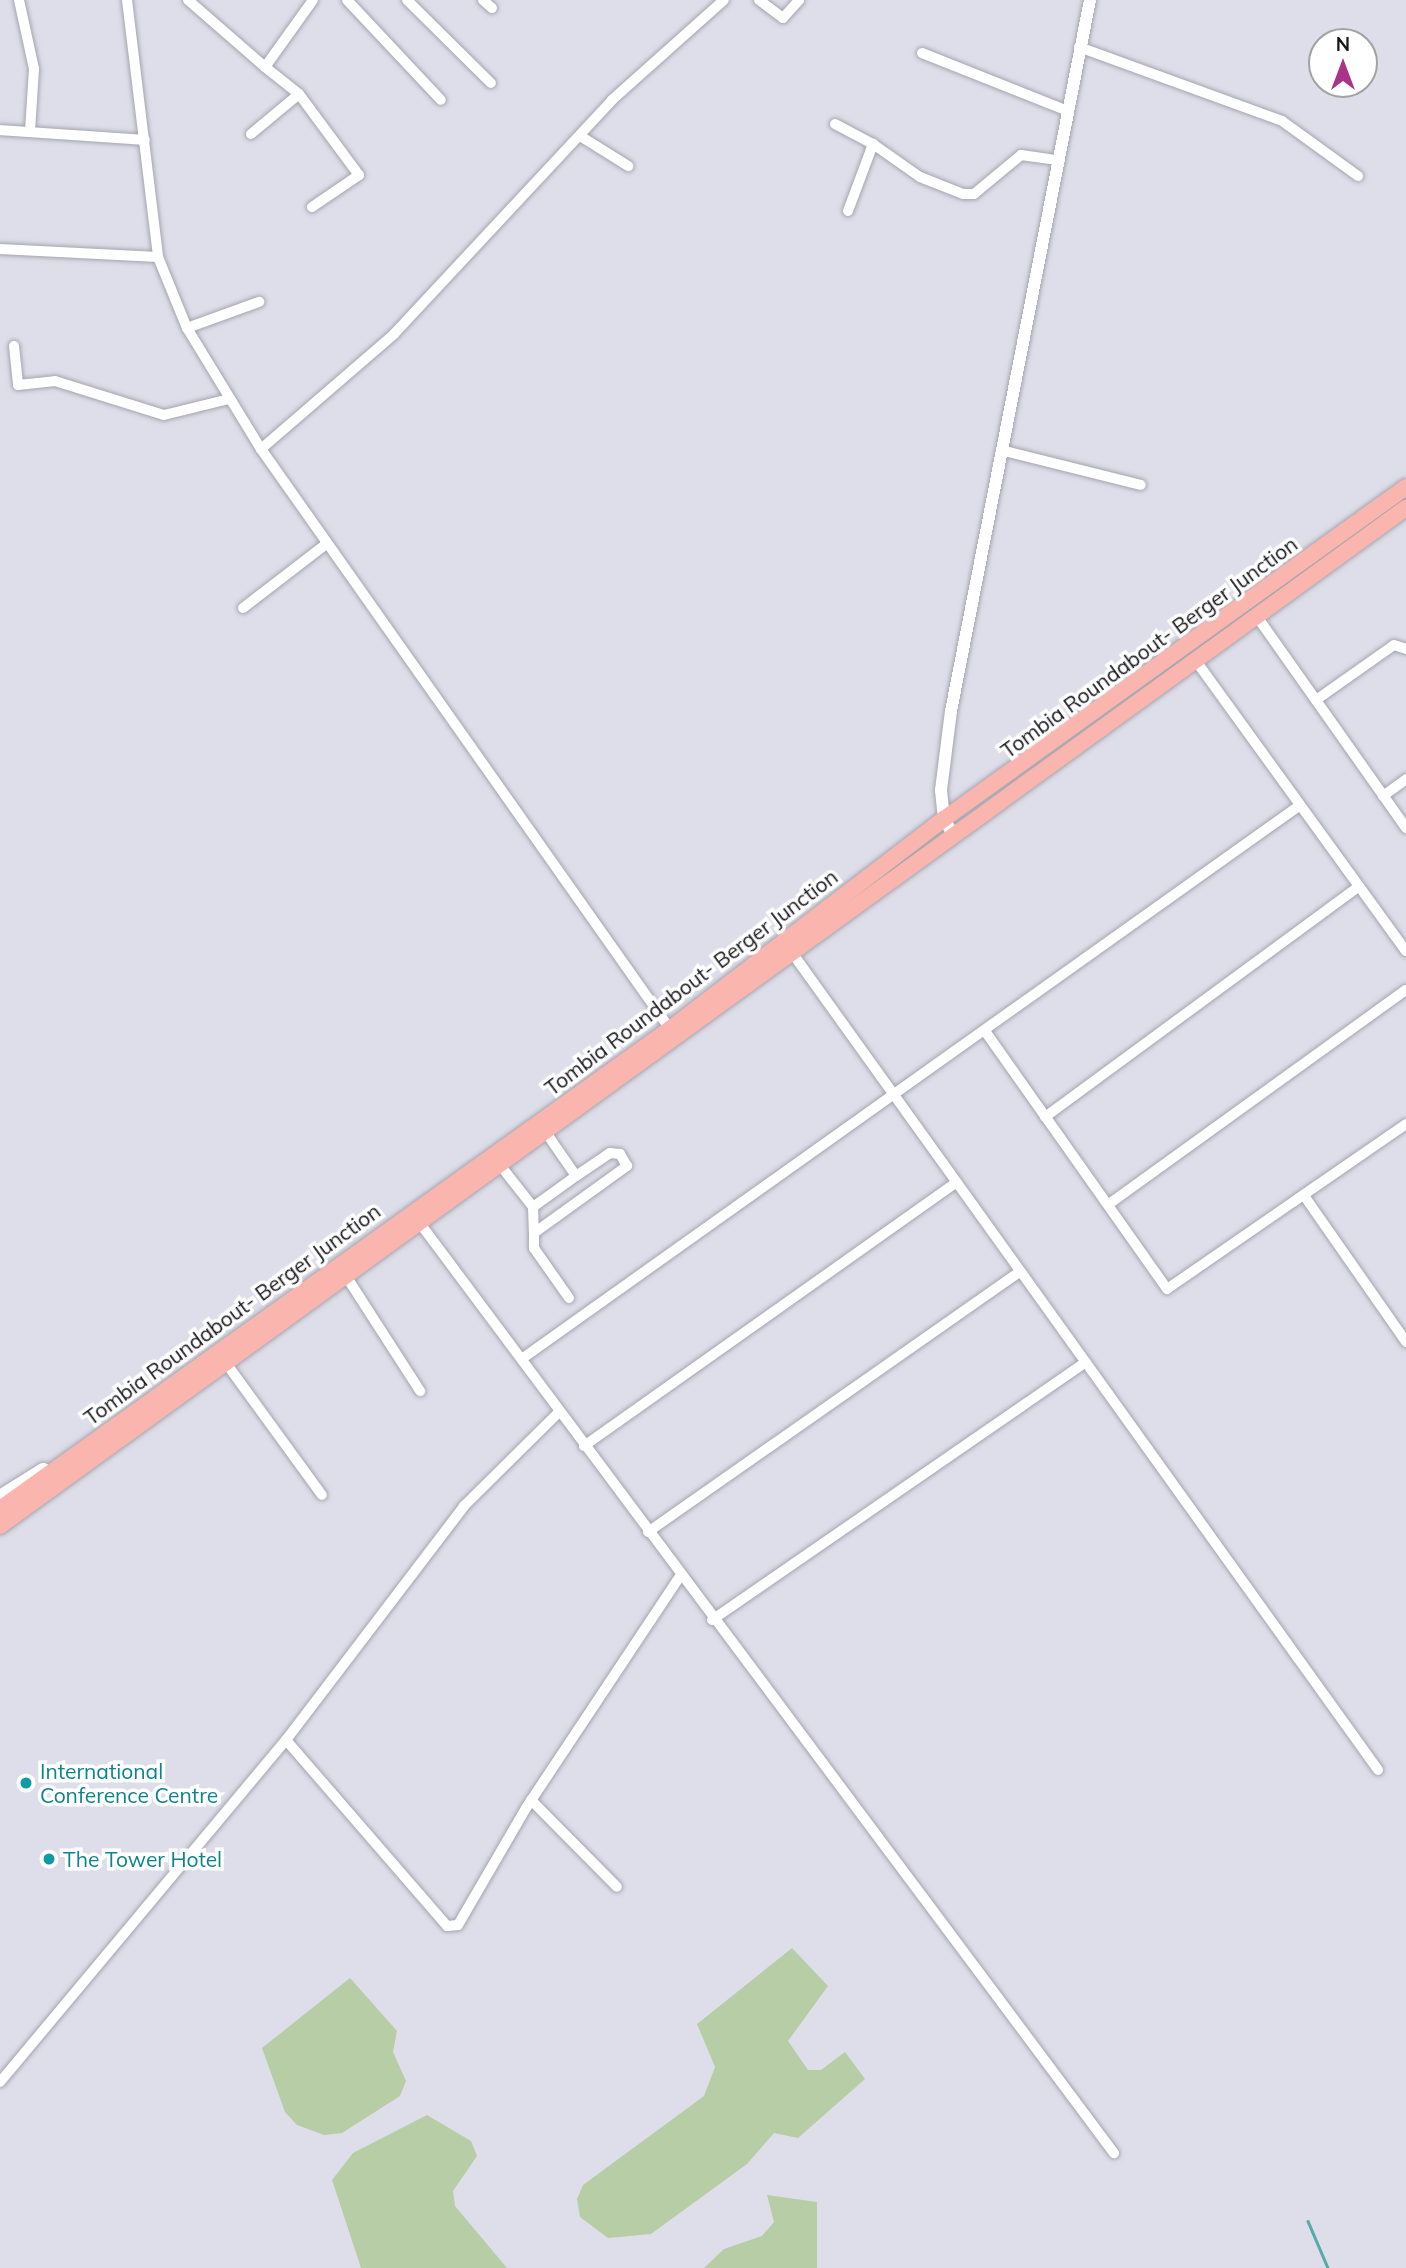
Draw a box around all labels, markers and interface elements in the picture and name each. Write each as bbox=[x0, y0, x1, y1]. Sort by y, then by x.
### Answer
north arrow bbox=[1308, 28, 1378, 98]
text: N bbox=[1336, 32, 1350, 56]
street label: Tombia Roundabout- Berger Junction bbox=[996, 531, 1302, 763]
street label: Tombia Roundabout- Berger Junction bbox=[540, 864, 842, 1100]
street label: Tombia Roundabout- Berger Junction bbox=[79, 1198, 385, 1430]
place label: International Conference Centre bbox=[40, 1758, 218, 1808]
marker: International Conference Centre bbox=[18, 1775, 34, 1791]
place label: The Tower Hotel bbox=[63, 1846, 222, 1872]
marker: The Tower Hotel bbox=[41, 1851, 57, 1867]

